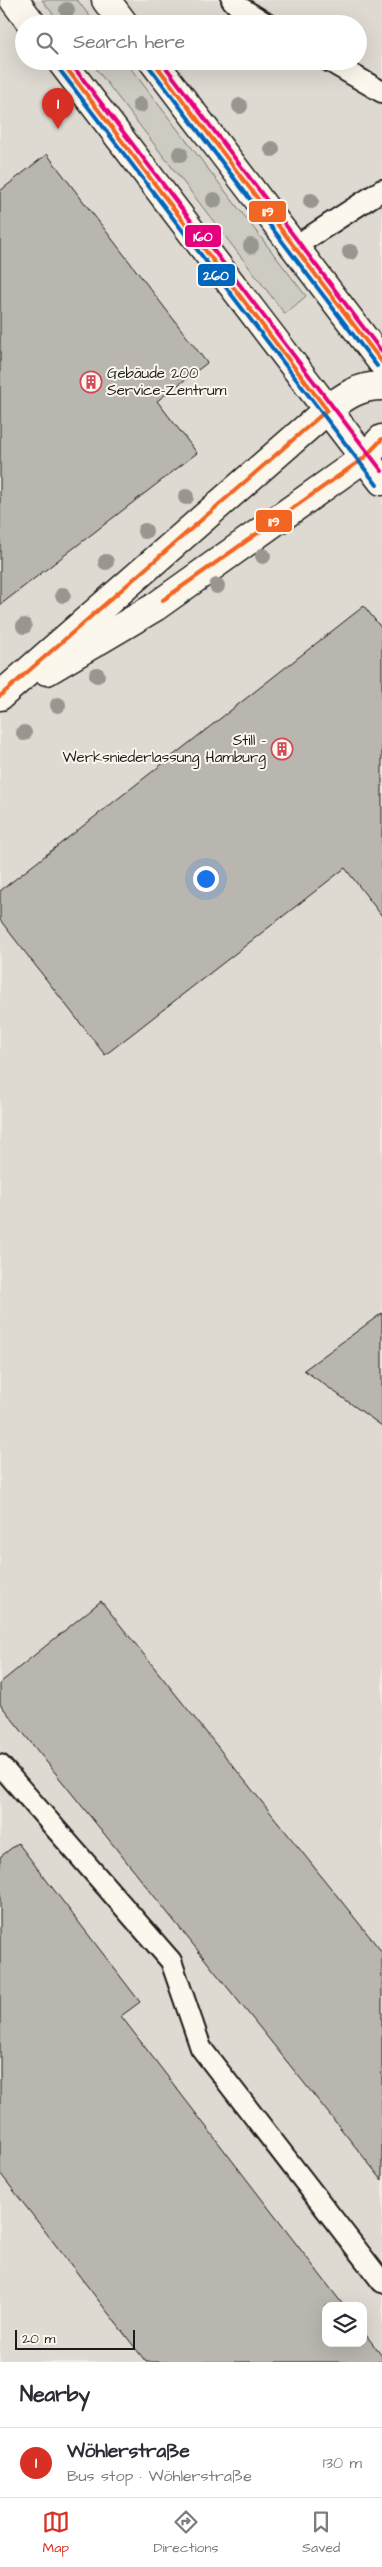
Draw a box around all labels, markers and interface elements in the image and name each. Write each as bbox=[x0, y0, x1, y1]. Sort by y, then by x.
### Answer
search box bbox=[15, 15, 367, 70]
icon: search bbox=[33, 29, 61, 57]
text: Search here bbox=[73, 29, 185, 56]
pin: 1 bbox=[42, 88, 74, 129]
line badge: 119 bbox=[248, 200, 287, 223]
text: 119 bbox=[262, 202, 274, 222]
line badge: 160 bbox=[184, 224, 222, 248]
text: 160 bbox=[193, 227, 213, 247]
line badge: 260 bbox=[197, 263, 236, 287]
text: 260 bbox=[202, 266, 229, 286]
place label: Gebäude 200 Service-Zentrum bbox=[107, 363, 227, 401]
building icon: Gebäude 200 Service-Zentrum bbox=[79, 370, 103, 394]
line badge: 119 bbox=[255, 509, 293, 533]
text: 119 bbox=[268, 512, 280, 532]
place label: Still - Werksniederlassung Hamburg bbox=[62, 730, 266, 769]
building icon: Still - Werksniederlassung Hamburg bbox=[270, 737, 294, 761]
your location bbox=[193, 866, 219, 892]
map controls bbox=[322, 2302, 367, 2347]
button: layers bbox=[322, 2302, 367, 2347]
scale bar bbox=[15, 2327, 135, 2350]
text: 20 m bbox=[22, 2329, 55, 2349]
text: Nearby bbox=[20, 2380, 90, 2409]
text: Wöhlerstraße bbox=[67, 2438, 190, 2465]
text: 1 bbox=[35, 2452, 37, 2474]
text: 130 m bbox=[323, 2452, 362, 2474]
text: Bus stop · Wöhlerstraße bbox=[67, 2465, 252, 2487]
tab: Map bbox=[42, 2508, 70, 2558]
tab: Directions bbox=[153, 2508, 218, 2558]
tab: Saved bbox=[302, 2508, 340, 2558]

